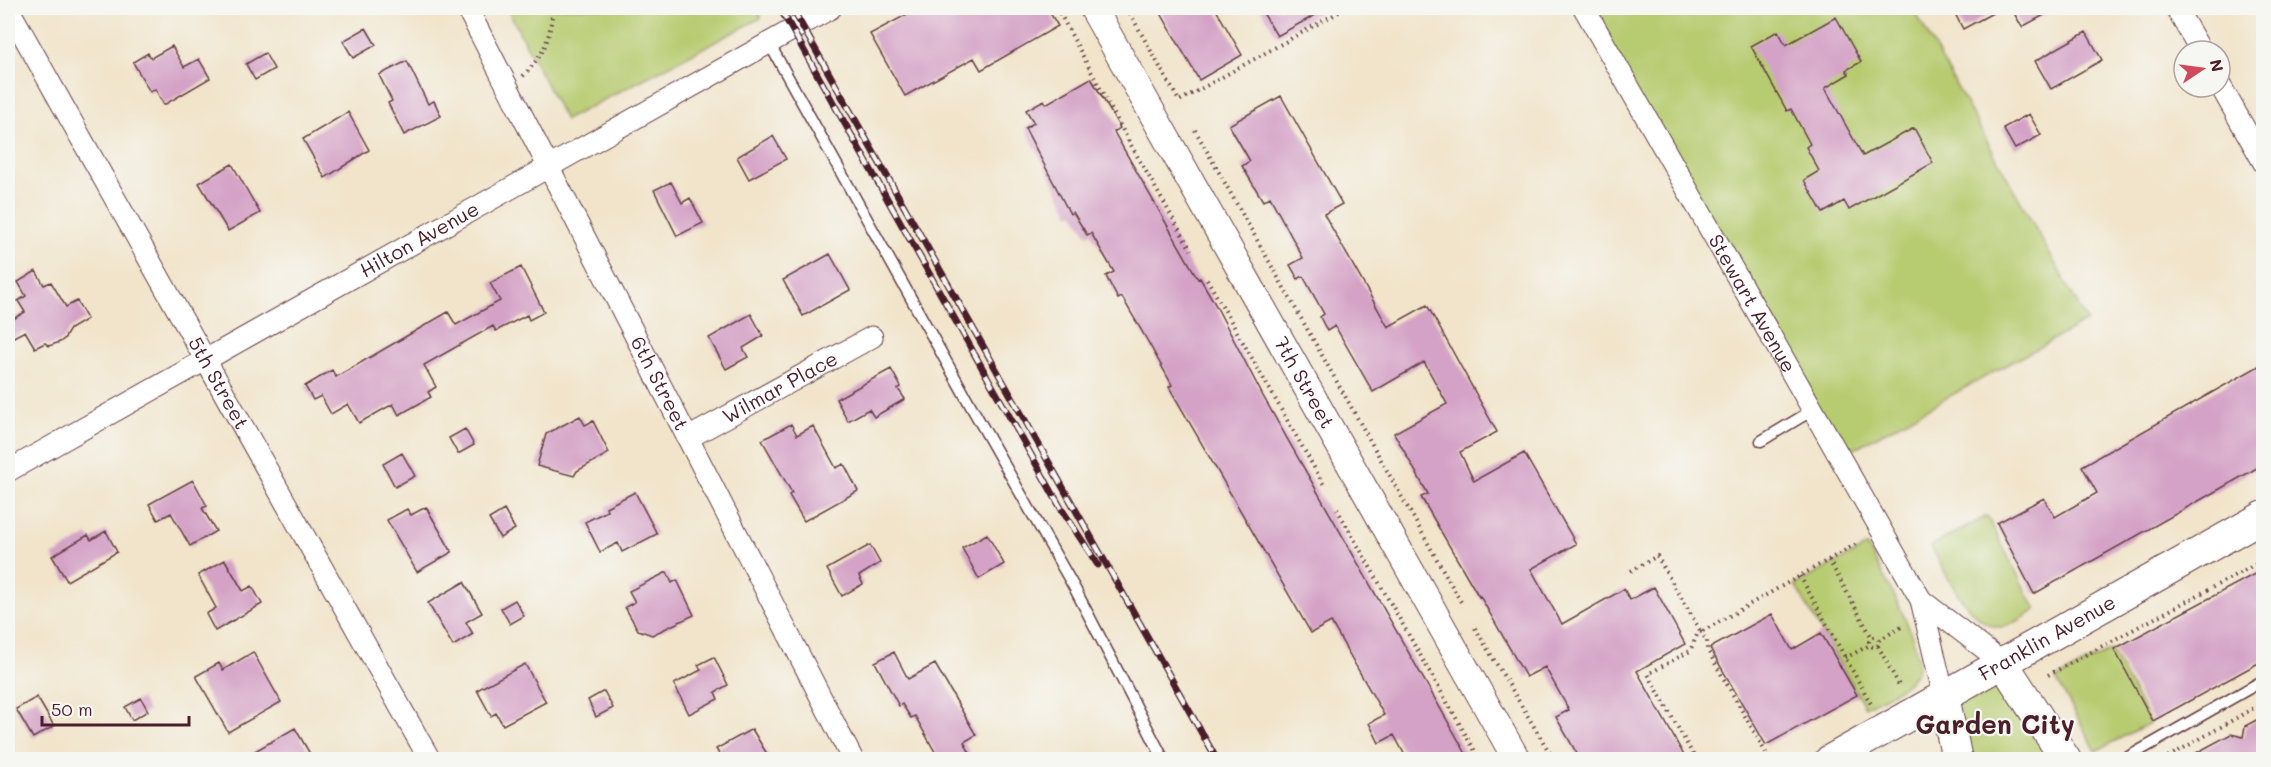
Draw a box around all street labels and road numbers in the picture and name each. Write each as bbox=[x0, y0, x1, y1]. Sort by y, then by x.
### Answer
street label: Hilton Avenue bbox=[355, 195, 483, 283]
street label: Stewart Avenue bbox=[1703, 229, 1803, 377]
street label: 5th Street bbox=[183, 332, 256, 433]
street label: 6th Street bbox=[626, 332, 696, 434]
street label: 7th Street bbox=[1269, 332, 1341, 433]
street label: Wilmar Place bbox=[717, 345, 842, 429]
street label: Franklin Avenue bbox=[1973, 588, 2120, 686]

